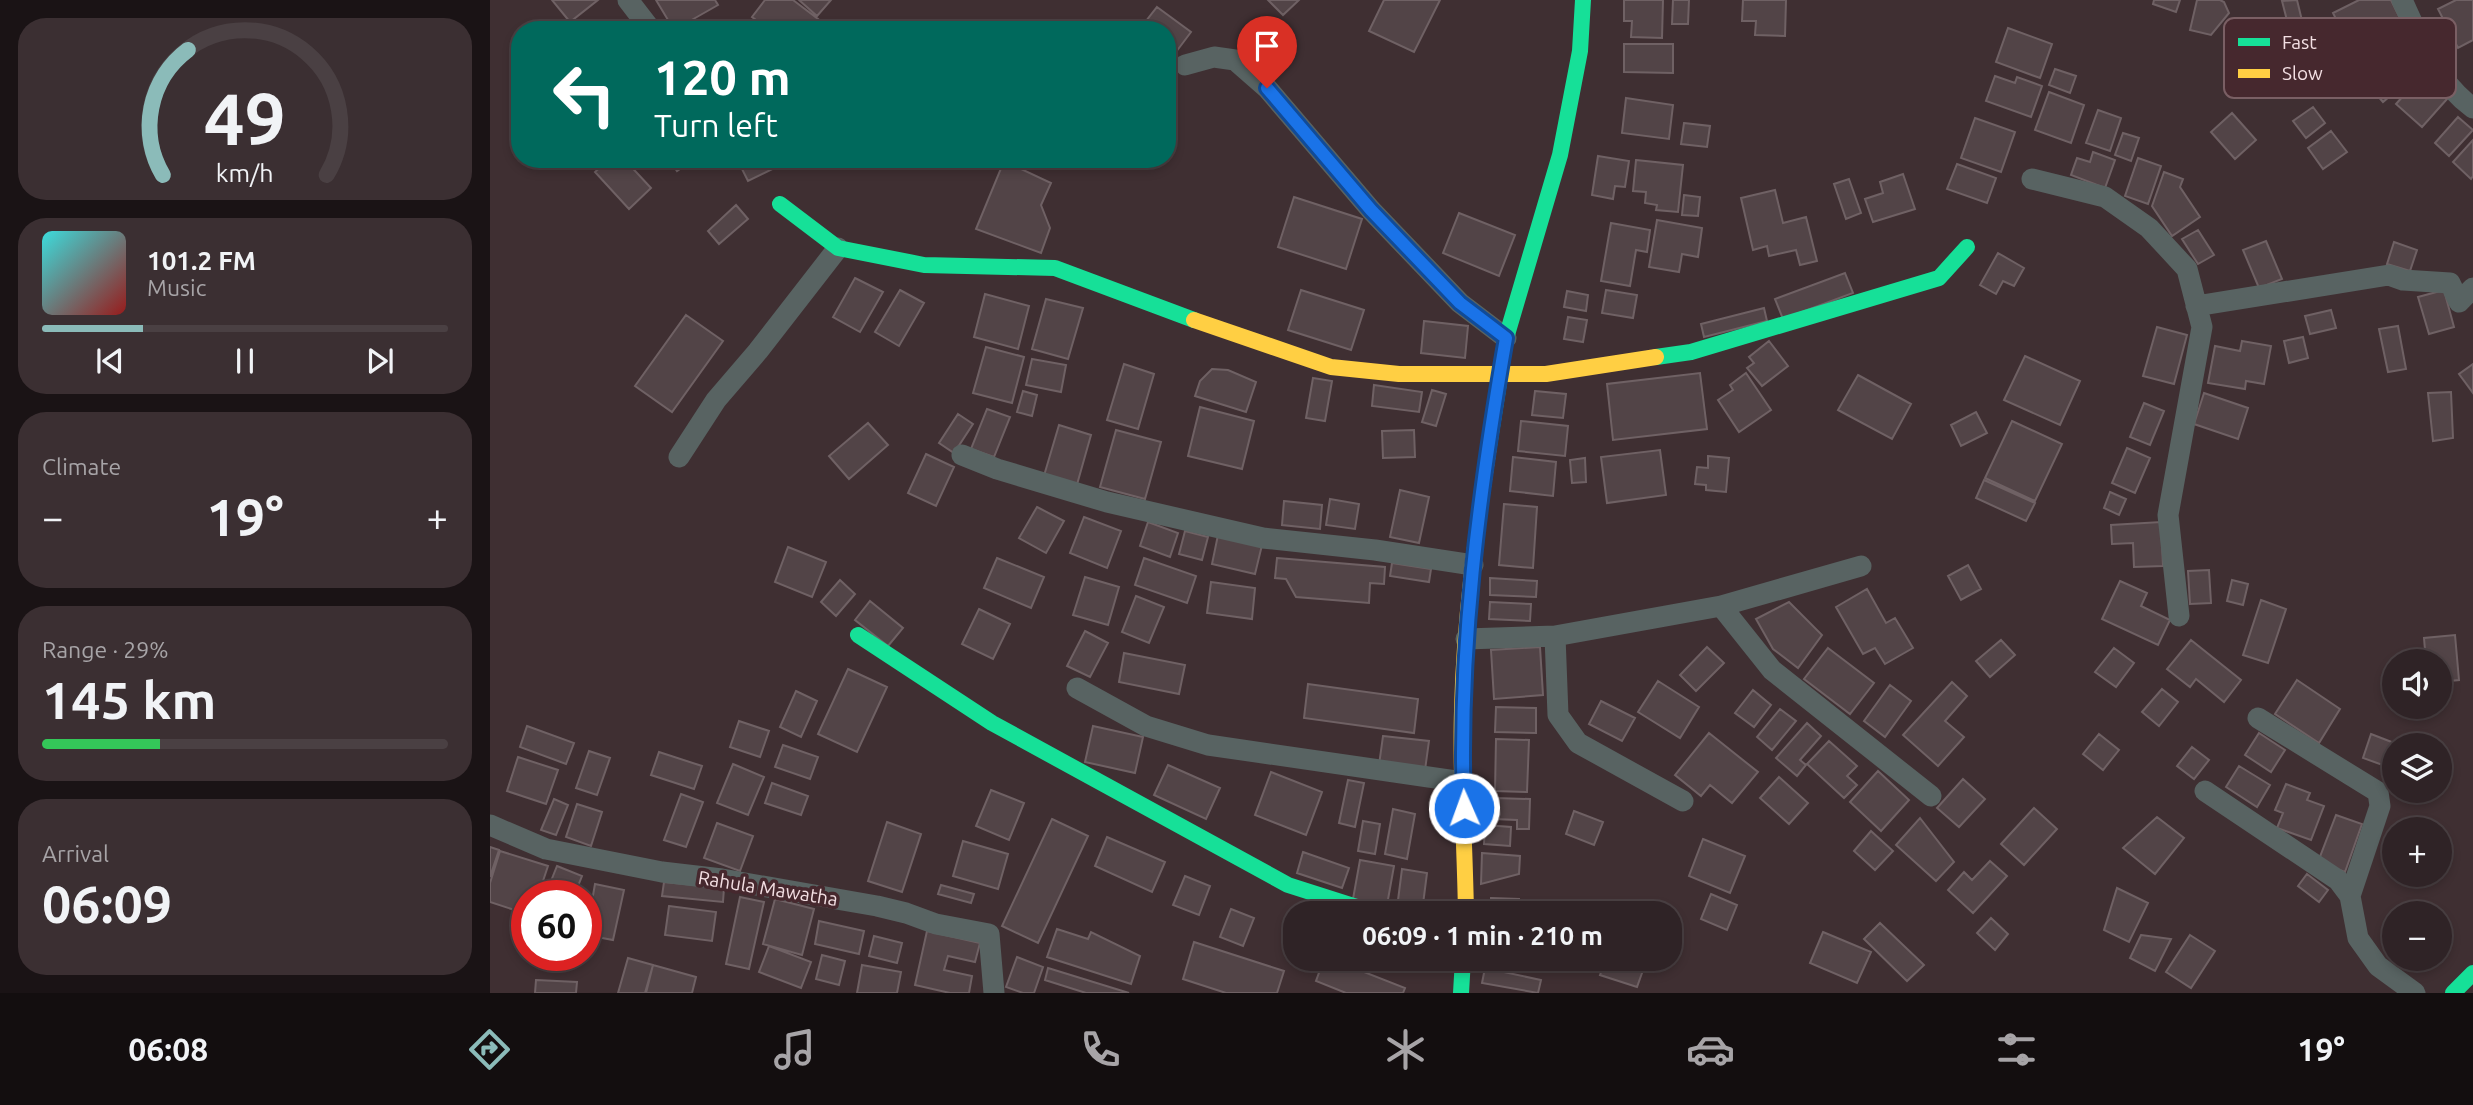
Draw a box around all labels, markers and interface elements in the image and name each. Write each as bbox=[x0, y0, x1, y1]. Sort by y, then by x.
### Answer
pin bbox=[1237, 16, 1297, 88]
legend bbox=[2224, 18, 2456, 98]
icon: arrive bbox=[1248, 27, 1286, 65]
text: Fast bbox=[2282, 31, 2317, 53]
icon: left bbox=[539, 49, 630, 140]
text: 120 m bbox=[654, 49, 791, 104]
text: Slow bbox=[2282, 62, 2323, 84]
text: 49 bbox=[204, 77, 286, 159]
text: Turn left bbox=[654, 107, 778, 143]
text: km/h bbox=[216, 159, 274, 187]
text: 101.2 FM bbox=[147, 246, 256, 275]
text: Music bbox=[147, 275, 206, 300]
icon: previous bbox=[91, 342, 129, 380]
icon: pause bbox=[226, 342, 264, 380]
icon: next bbox=[361, 342, 399, 380]
text: Climate bbox=[42, 454, 121, 479]
text: 19° bbox=[206, 488, 284, 546]
text: − bbox=[42, 496, 63, 538]
text: + bbox=[427, 496, 448, 538]
text: Range · 29% bbox=[42, 637, 169, 662]
map controls bbox=[2382, 649, 2452, 971]
button: sound bbox=[2382, 649, 2452, 719]
text: 145 km bbox=[42, 671, 216, 729]
button: layers bbox=[2382, 733, 2452, 803]
position arrow bbox=[1427, 771, 1501, 845]
button: + bbox=[2382, 817, 2452, 887]
text: Arrival bbox=[42, 841, 109, 866]
street label: Rahula Mawatha bbox=[697, 866, 839, 910]
text: 06:09 bbox=[42, 875, 172, 933]
speed limit sign: 60 bbox=[511, 880, 602, 971]
button: − bbox=[2382, 901, 2452, 971]
text: 06:09 · 1 min · 210 m bbox=[1362, 921, 1603, 950]
icon: directions bbox=[465, 1025, 514, 1074]
icon: music bbox=[770, 1025, 819, 1074]
icon: phone bbox=[1076, 1025, 1125, 1074]
icon: climate bbox=[1381, 1025, 1430, 1074]
icon: car bbox=[1686, 1025, 1735, 1074]
icon: filters bbox=[1992, 1025, 2041, 1074]
text: 06:08 bbox=[128, 1031, 208, 1067]
text: 19° bbox=[2297, 1031, 2345, 1067]

